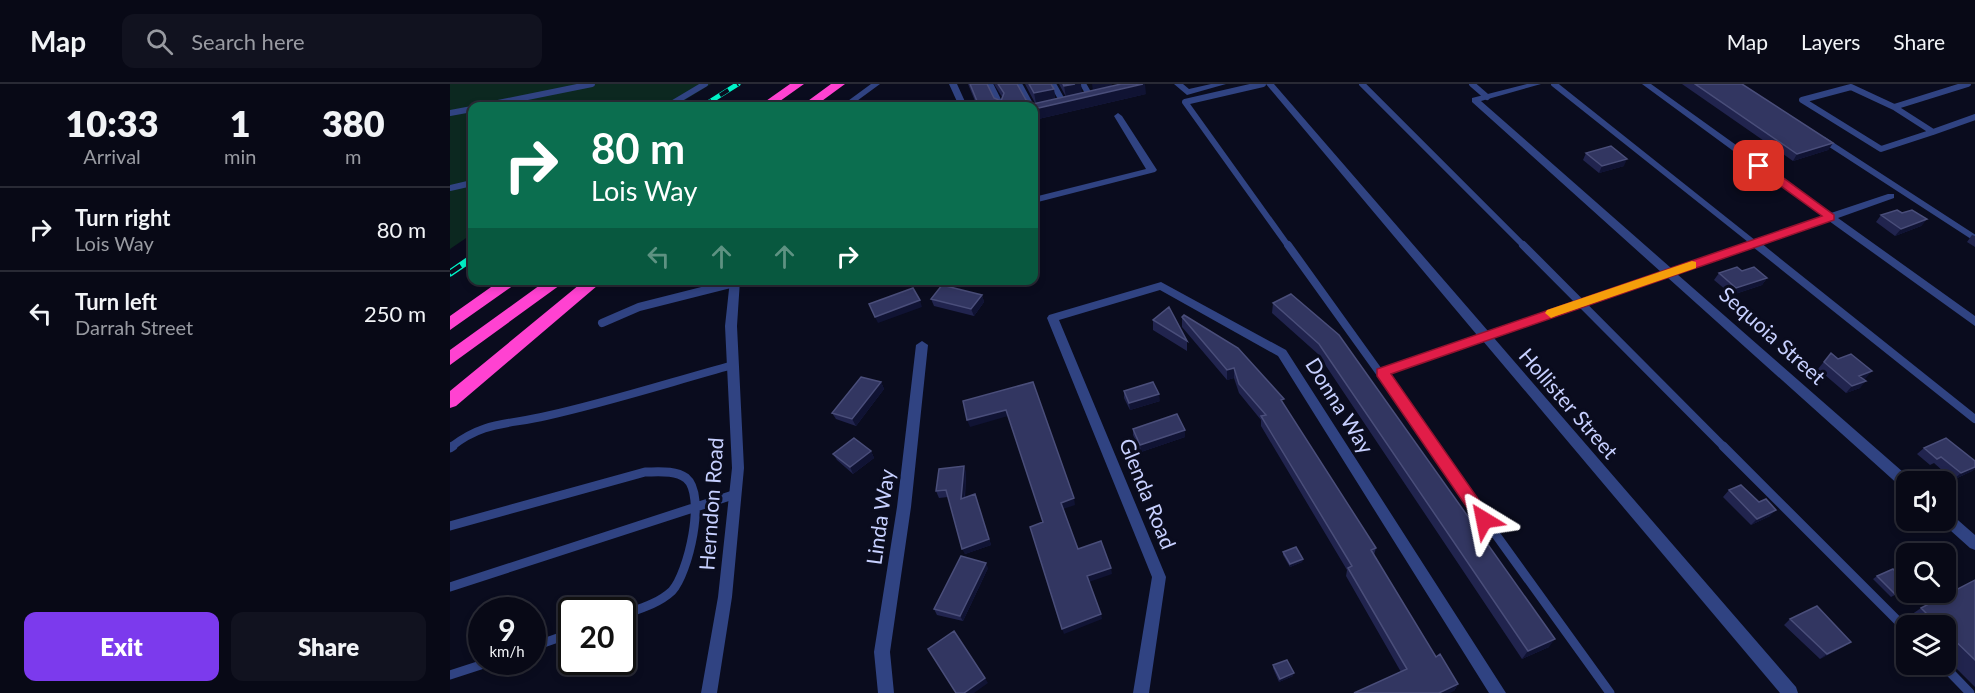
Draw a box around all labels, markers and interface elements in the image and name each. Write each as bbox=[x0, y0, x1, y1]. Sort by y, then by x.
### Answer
search box bbox=[122, 14, 542, 68]
text: Map bbox=[30, 24, 86, 58]
icon: search bbox=[143, 25, 176, 58]
text: Search here bbox=[191, 28, 305, 55]
text: Map bbox=[1727, 29, 1768, 54]
text: Layers bbox=[1801, 29, 1860, 54]
text: Share bbox=[1893, 29, 1945, 54]
text: 10:33 bbox=[65, 101, 159, 145]
text: 1 bbox=[230, 101, 251, 145]
text: 380 bbox=[322, 101, 385, 145]
text: 80 m bbox=[591, 123, 685, 173]
icon: right bbox=[492, 126, 570, 204]
pin bbox=[1733, 140, 1784, 191]
text: Arrival bbox=[83, 144, 141, 168]
text: min bbox=[224, 144, 256, 168]
text: m bbox=[345, 144, 361, 168]
icon: arrive bbox=[1742, 149, 1775, 182]
text: Lois Way bbox=[591, 174, 697, 207]
text: Turn right bbox=[75, 204, 170, 231]
icon: right bbox=[24, 213, 57, 246]
text: 80 m bbox=[377, 216, 426, 243]
text: Lois Way bbox=[75, 231, 154, 255]
icon: left bbox=[642, 240, 675, 273]
icon: ahead bbox=[705, 240, 738, 273]
icon: ahead bbox=[768, 240, 801, 273]
icon: right bbox=[831, 240, 864, 273]
street label: Sequoia Street bbox=[1715, 281, 1831, 389]
text: Turn left bbox=[75, 288, 157, 315]
icon: left bbox=[24, 297, 57, 330]
text: 250 m bbox=[364, 300, 426, 327]
text: Darrah Street bbox=[75, 315, 193, 339]
street label: Hollister Street bbox=[1514, 343, 1624, 464]
street label: Donna Way bbox=[1301, 353, 1380, 458]
street label: Glenda Road bbox=[1115, 434, 1182, 552]
street label: Herndon Road bbox=[693, 436, 728, 571]
street label: Linda Way bbox=[860, 467, 899, 566]
map controls bbox=[1896, 471, 1956, 675]
button: sound bbox=[1896, 471, 1956, 531]
position arrow bbox=[1452, 488, 1516, 552]
button: search bbox=[1896, 543, 1956, 603]
speed limit sign: 20 bbox=[558, 597, 636, 675]
text: 9 bbox=[498, 611, 516, 647]
button: Exit bbox=[24, 612, 219, 681]
button: Share bbox=[231, 612, 426, 681]
button: layers bbox=[1896, 615, 1956, 675]
text: km/h bbox=[489, 642, 525, 660]

